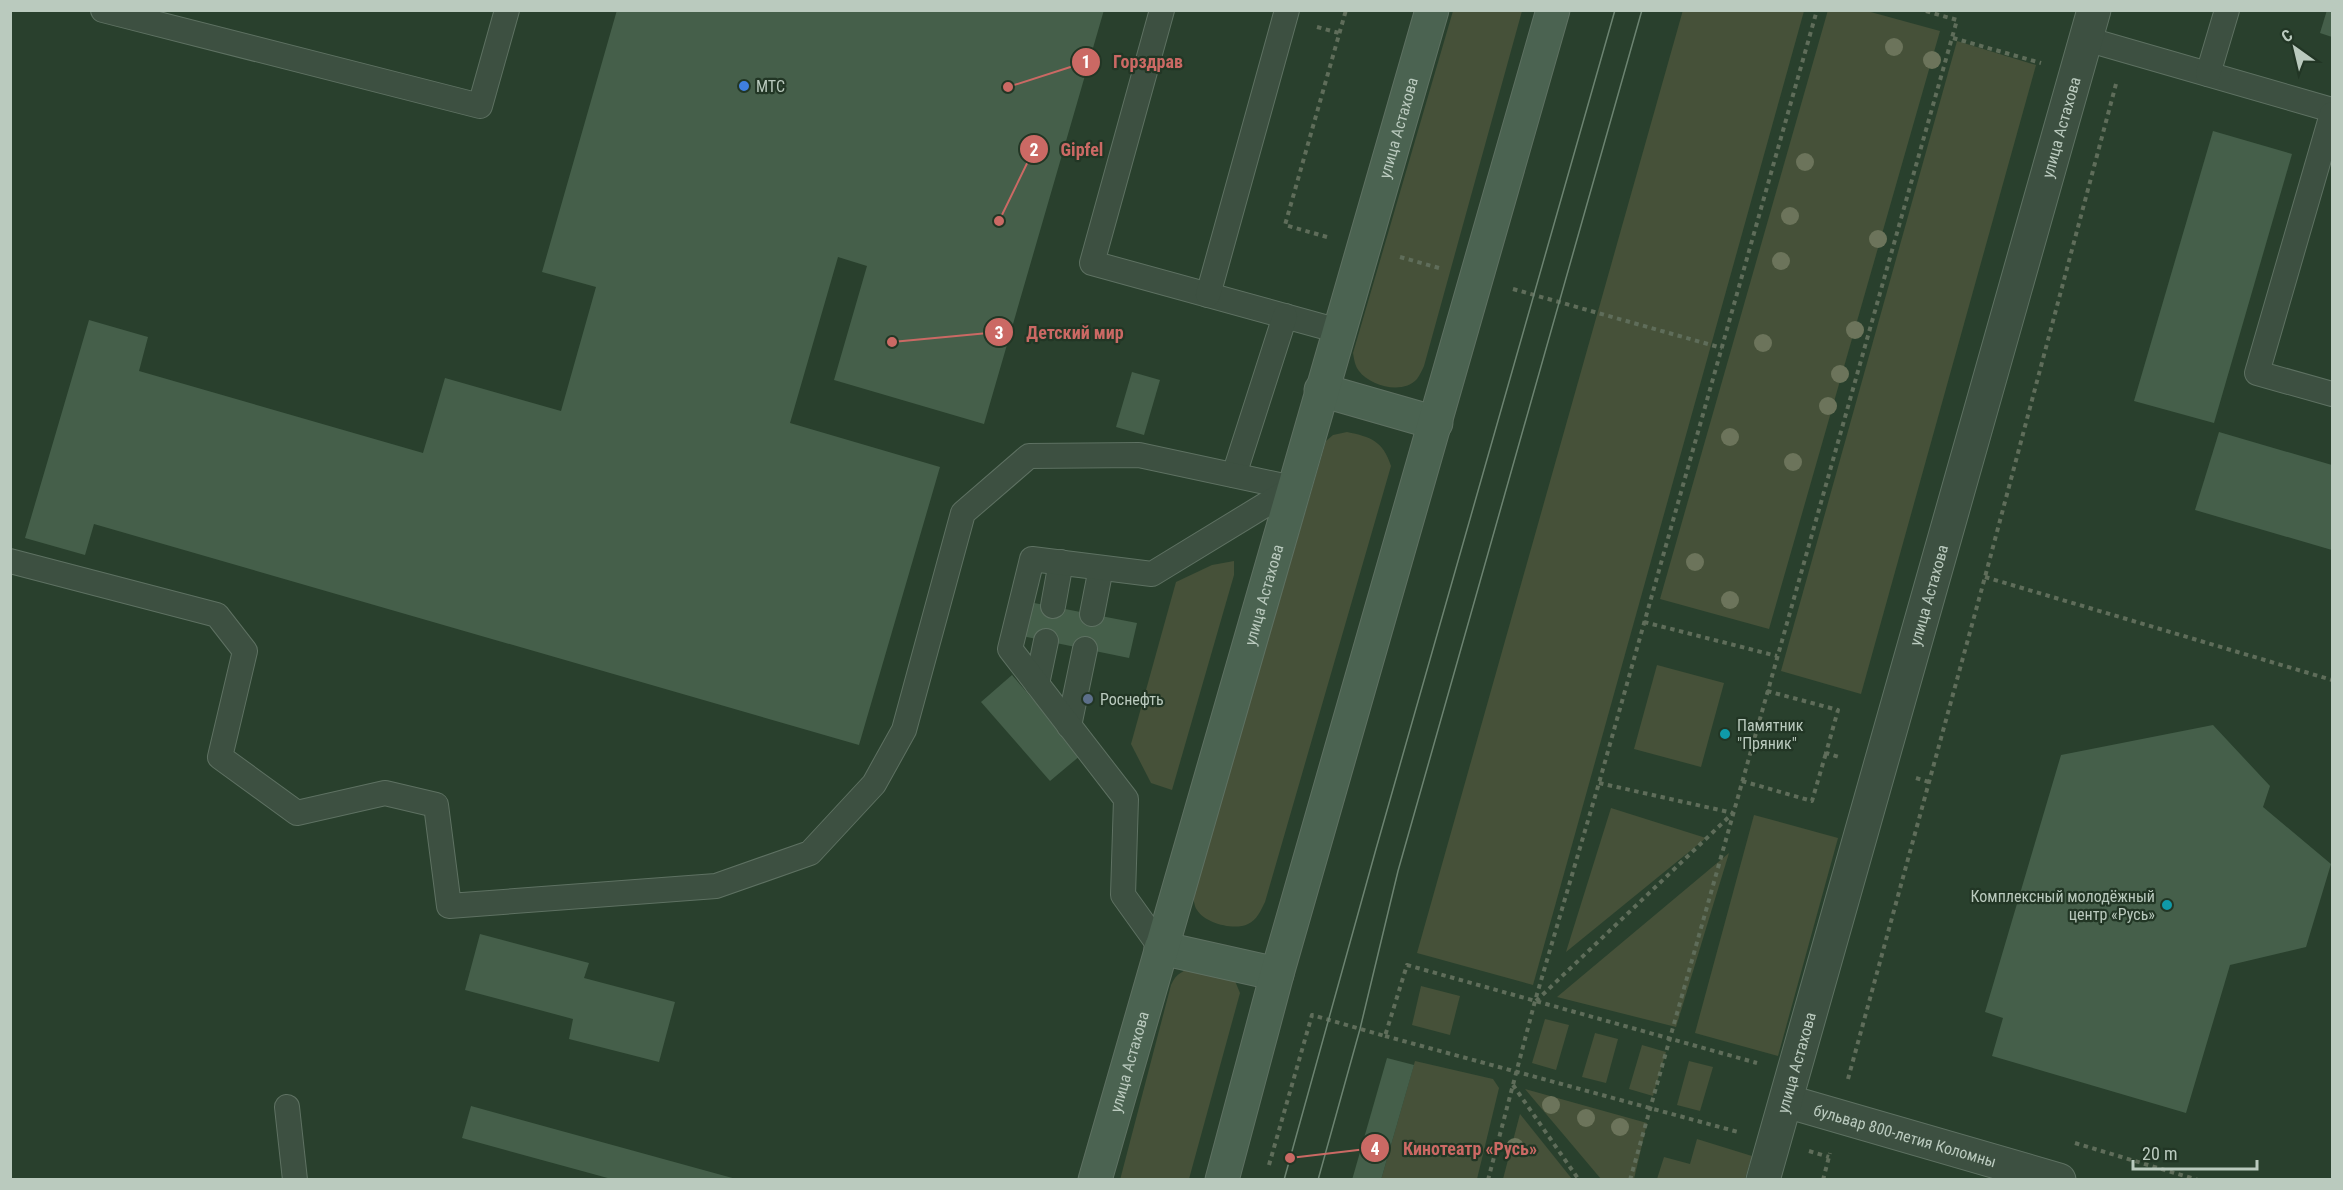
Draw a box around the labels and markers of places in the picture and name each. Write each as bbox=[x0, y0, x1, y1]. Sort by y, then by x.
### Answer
callout: Горздрав bbox=[1071, 44, 1195, 80]
place label: МТС bbox=[756, 77, 785, 96]
marker: МТС bbox=[737, 79, 751, 93]
callout: Gipfel bbox=[1019, 131, 1116, 167]
callout: Детский мир bbox=[984, 314, 1135, 350]
place label: Роснефть bbox=[1100, 690, 1164, 709]
marker: Роснефть bbox=[1081, 692, 1095, 706]
place label: Памятник "Пряник" bbox=[1737, 716, 1804, 753]
marker: Памятник "Пряник" bbox=[1718, 727, 1732, 741]
place label: Комплексный молодёжный центр «Русь» bbox=[1971, 887, 2155, 924]
marker: Комплексный молодёжный центр «Русь» bbox=[2160, 898, 2174, 912]
callout: Кинотеатр «Русь» bbox=[1360, 1130, 1549, 1166]

